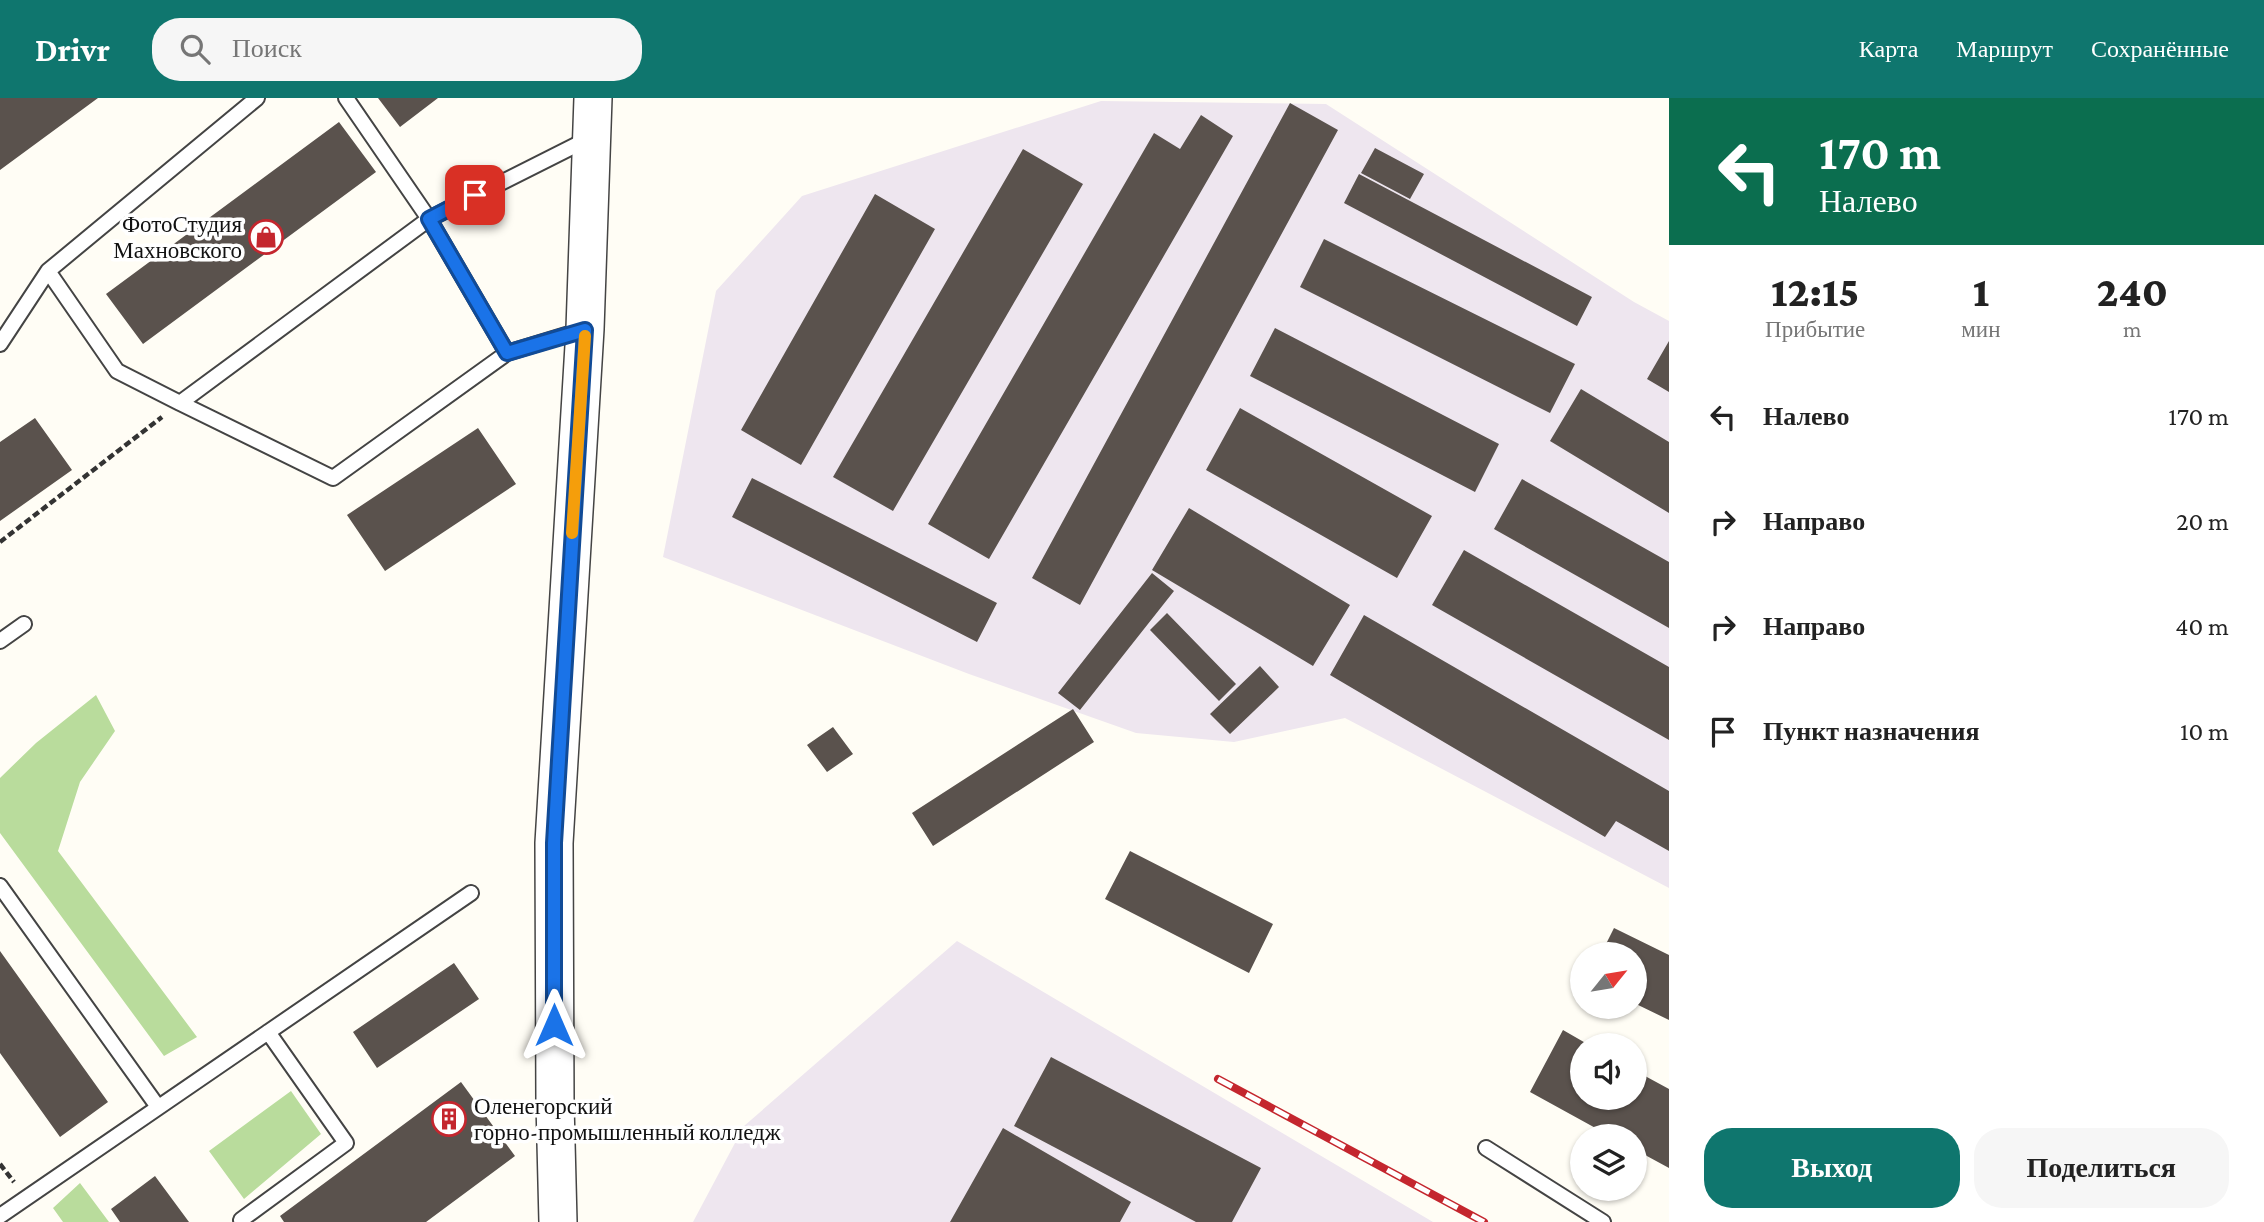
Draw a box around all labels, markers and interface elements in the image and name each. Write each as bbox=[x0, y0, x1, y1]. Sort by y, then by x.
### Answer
search box bbox=[152, 18, 642, 81]
icon: search bbox=[176, 30, 214, 68]
text: Drivr bbox=[35, 31, 110, 68]
text: Поиск bbox=[232, 34, 302, 63]
text: Карта bbox=[1859, 35, 1918, 62]
text: Маршрут bbox=[1956, 35, 2053, 62]
text: Сохранённые bbox=[2091, 35, 2229, 62]
text: 170 m bbox=[1819, 125, 1941, 180]
icon: left bbox=[1704, 126, 1795, 217]
pin bbox=[445, 165, 505, 225]
icon: arrive bbox=[456, 176, 494, 214]
text: Налево bbox=[1819, 183, 1918, 219]
place label: ФотоСтудия Махновского bbox=[113, 211, 242, 263]
shop icon: ФотоСтудия Махновского bbox=[247, 218, 285, 256]
text: 12:15 bbox=[1771, 268, 1859, 315]
text: 1 bbox=[1973, 268, 1989, 315]
text: 240 bbox=[2097, 268, 2168, 315]
text: Прибытие bbox=[1765, 316, 1865, 342]
text: мин bbox=[1961, 316, 2000, 342]
text: m bbox=[2123, 316, 2141, 342]
icon: left bbox=[1704, 398, 1742, 436]
text: Налево bbox=[1763, 402, 1849, 431]
text: 170 m bbox=[2168, 402, 2229, 431]
icon: right bbox=[1704, 503, 1742, 541]
text: Направо bbox=[1763, 507, 1865, 536]
text: 20 m bbox=[2176, 507, 2229, 536]
icon: right bbox=[1704, 608, 1742, 646]
text: Направо bbox=[1763, 612, 1865, 641]
text: 40 m bbox=[2175, 612, 2229, 641]
icon: arrive bbox=[1704, 713, 1742, 751]
text: Пункт назначения bbox=[1763, 717, 1980, 746]
text: 10 m bbox=[2180, 717, 2229, 746]
north arrow bbox=[1570, 942, 1647, 1018]
map controls bbox=[1570, 942, 1647, 1201]
position arrow bbox=[517, 988, 591, 1062]
button: sound bbox=[1570, 1033, 1647, 1110]
place label: Оленегорский горно-промышленный колледж bbox=[474, 1093, 781, 1145]
building icon: Оленегорский горно-промышленный колледж bbox=[430, 1100, 468, 1138]
button: layers bbox=[1570, 1124, 1647, 1201]
button: Выход bbox=[1704, 1128, 1960, 1208]
button: Поделиться bbox=[1974, 1128, 2229, 1208]

